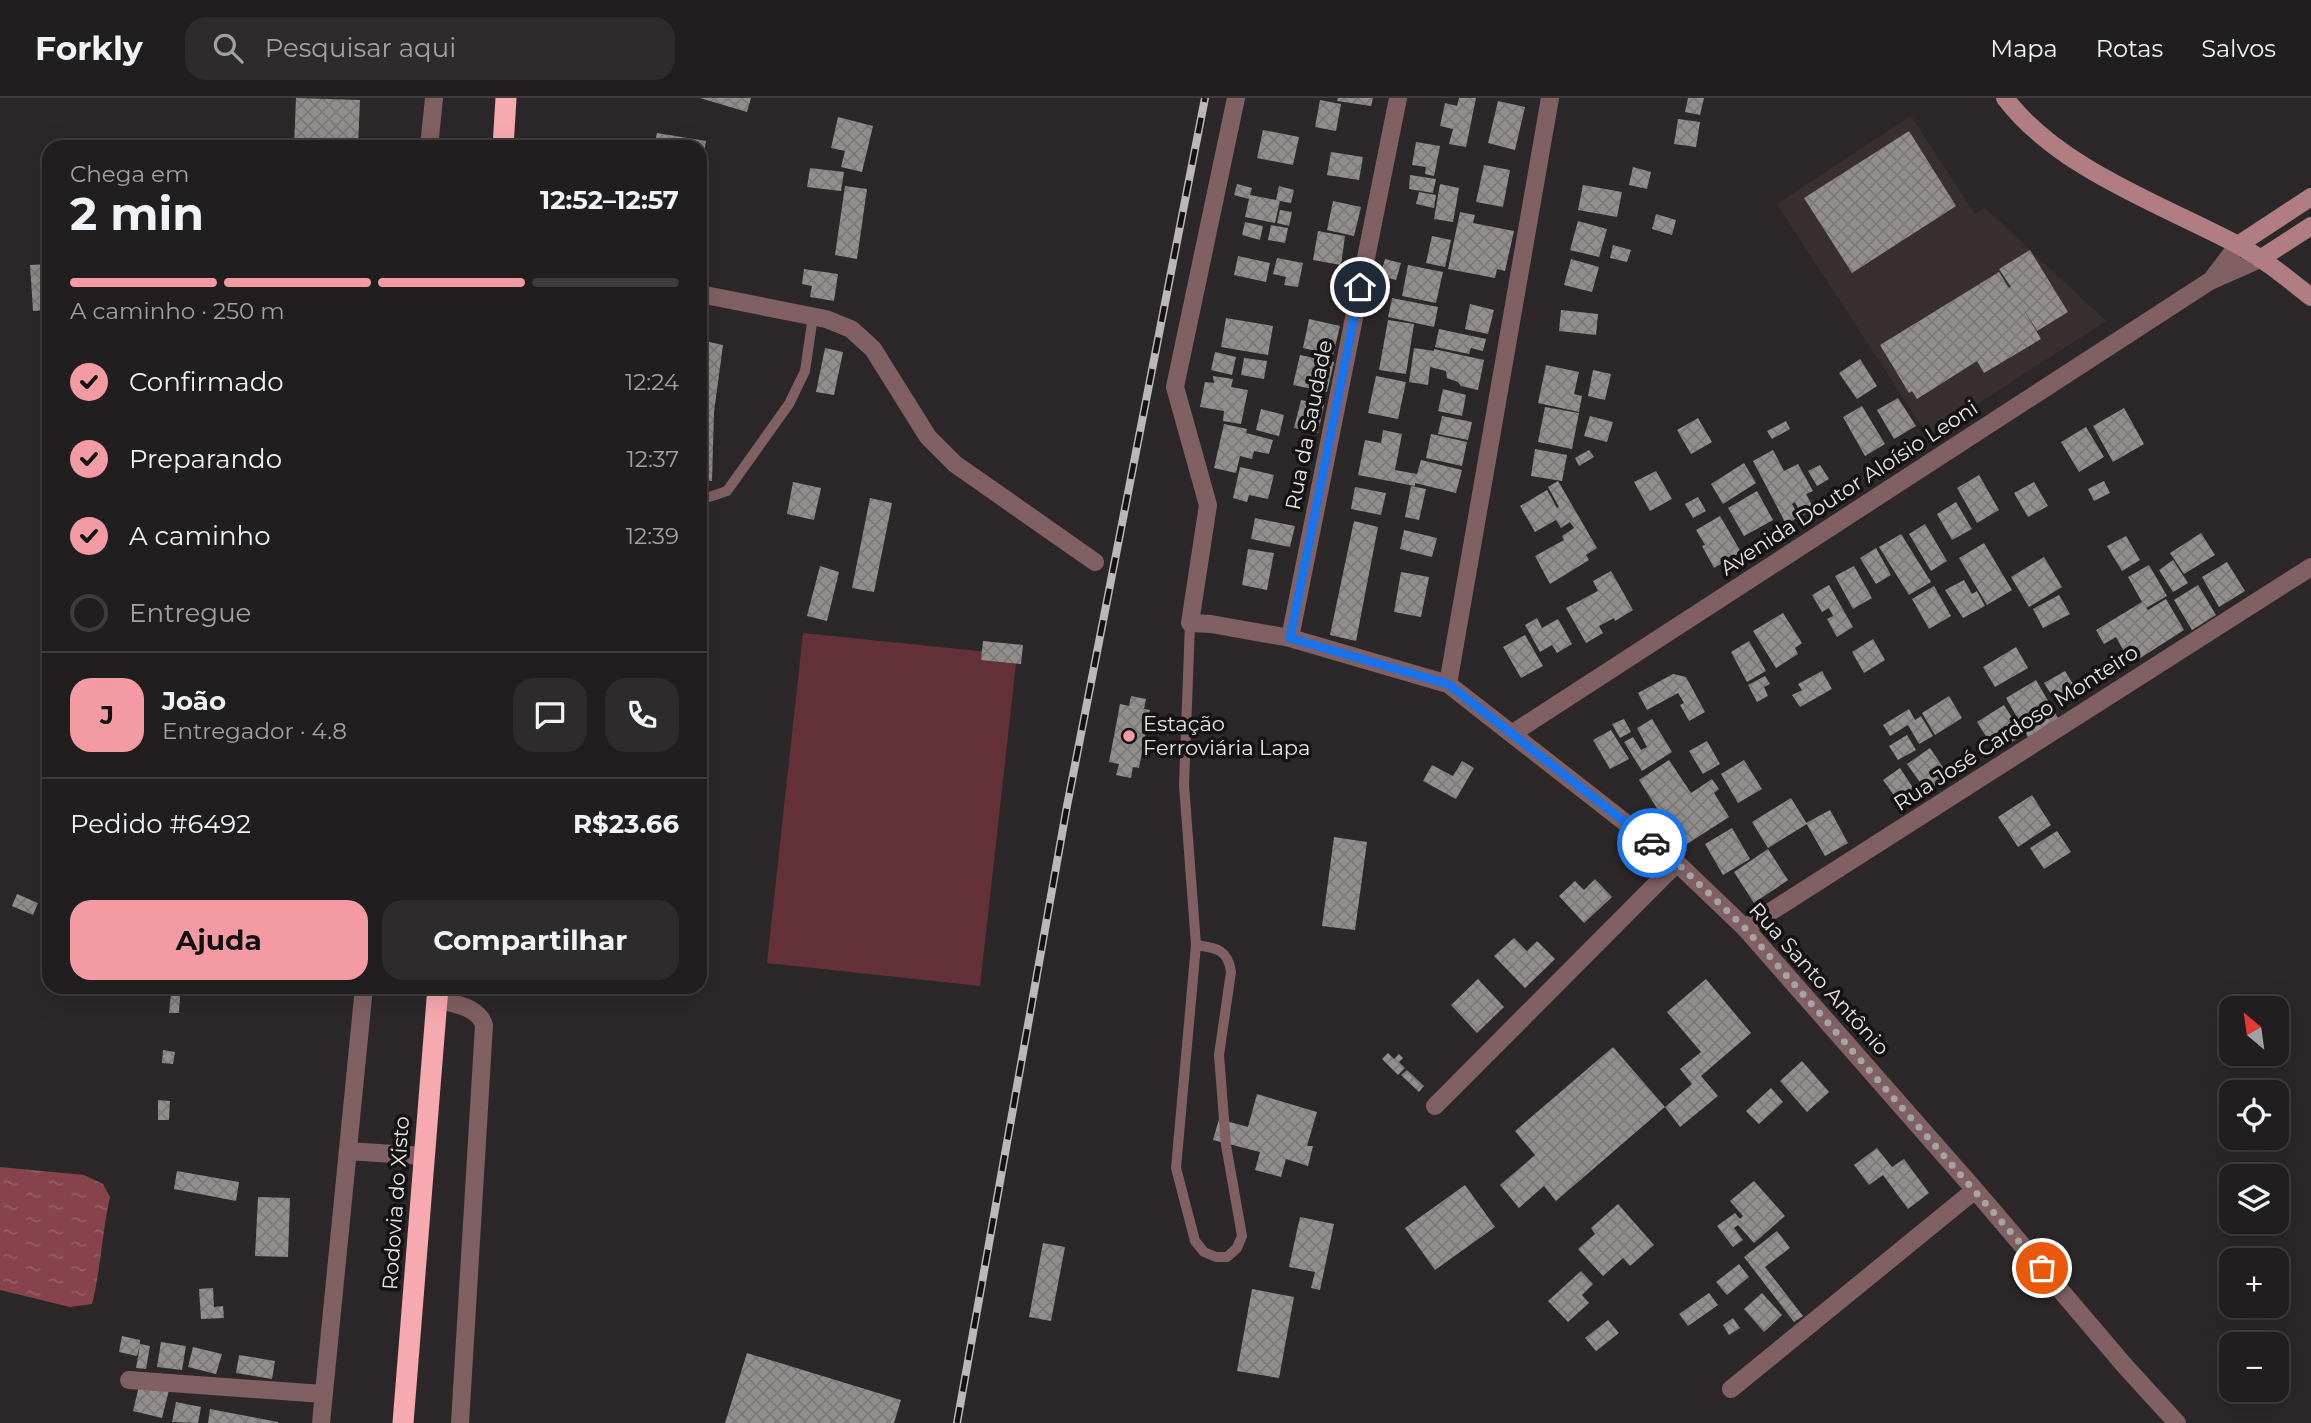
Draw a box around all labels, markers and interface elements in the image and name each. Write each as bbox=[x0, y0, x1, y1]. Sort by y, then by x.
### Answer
search box bbox=[185, 17, 675, 80]
text: Forkly bbox=[35, 28, 143, 68]
icon: search bbox=[209, 29, 247, 67]
text: Pesquisar aqui bbox=[265, 32, 456, 64]
text: Mapa bbox=[1990, 34, 2058, 63]
text: Rotas bbox=[2096, 34, 2163, 63]
text: Salvos bbox=[2201, 34, 2276, 63]
text: Chega em bbox=[70, 160, 189, 188]
text: 12:52–12:57 bbox=[540, 184, 679, 216]
text: 2 min bbox=[70, 185, 204, 242]
pin bbox=[1330, 257, 1390, 317]
icon: home bbox=[1341, 268, 1379, 306]
text: A caminho · 250 m bbox=[70, 297, 285, 325]
street label: Rua da Saudade bbox=[1280, 338, 1337, 512]
icon: check bbox=[70, 363, 108, 401]
text: Confirmado bbox=[129, 366, 284, 398]
text: 12:24 bbox=[625, 368, 679, 396]
street label: Avenida Doutor Aloísio Leoni bbox=[1715, 395, 1982, 580]
icon: check bbox=[70, 440, 108, 478]
text: Preparando bbox=[129, 443, 282, 475]
text: 12:37 bbox=[627, 445, 679, 473]
icon: check bbox=[70, 517, 108, 555]
text: A caminho bbox=[129, 520, 270, 552]
text: 12:39 bbox=[626, 522, 679, 550]
text: Entregue bbox=[129, 597, 251, 629]
street label: Rua José Cardoso Monteiro bbox=[1889, 639, 2143, 816]
button: chat bbox=[513, 678, 587, 752]
button: phone bbox=[605, 678, 679, 752]
text: João bbox=[162, 685, 226, 717]
text: J bbox=[100, 699, 114, 731]
place label: Estação Ferroviária Lapa bbox=[1143, 711, 1310, 760]
text: Entregador · 4.8 bbox=[162, 717, 347, 745]
marker: Estação Ferroviária Lapa bbox=[1121, 728, 1137, 744]
text: Pedido #6492 bbox=[70, 808, 251, 840]
text: R$23.66 bbox=[573, 808, 679, 840]
courier bbox=[1617, 808, 1687, 878]
icon: car bbox=[1633, 824, 1671, 862]
street label: Rua Santo Antônio bbox=[1744, 897, 1895, 1060]
button: Ajuda bbox=[70, 900, 368, 980]
button: Compartilhar bbox=[382, 900, 679, 980]
north arrow bbox=[2219, 996, 2289, 1066]
map controls bbox=[2219, 996, 2289, 1402]
button: locate bbox=[2219, 1080, 2289, 1150]
street label: Rodovia do Xisto bbox=[377, 1115, 414, 1291]
button: layers bbox=[2219, 1164, 2289, 1234]
pin bbox=[2012, 1238, 2072, 1298]
button: + bbox=[2219, 1248, 2289, 1318]
icon: bag bbox=[2023, 1249, 2061, 1287]
button: − bbox=[2219, 1332, 2289, 1402]

